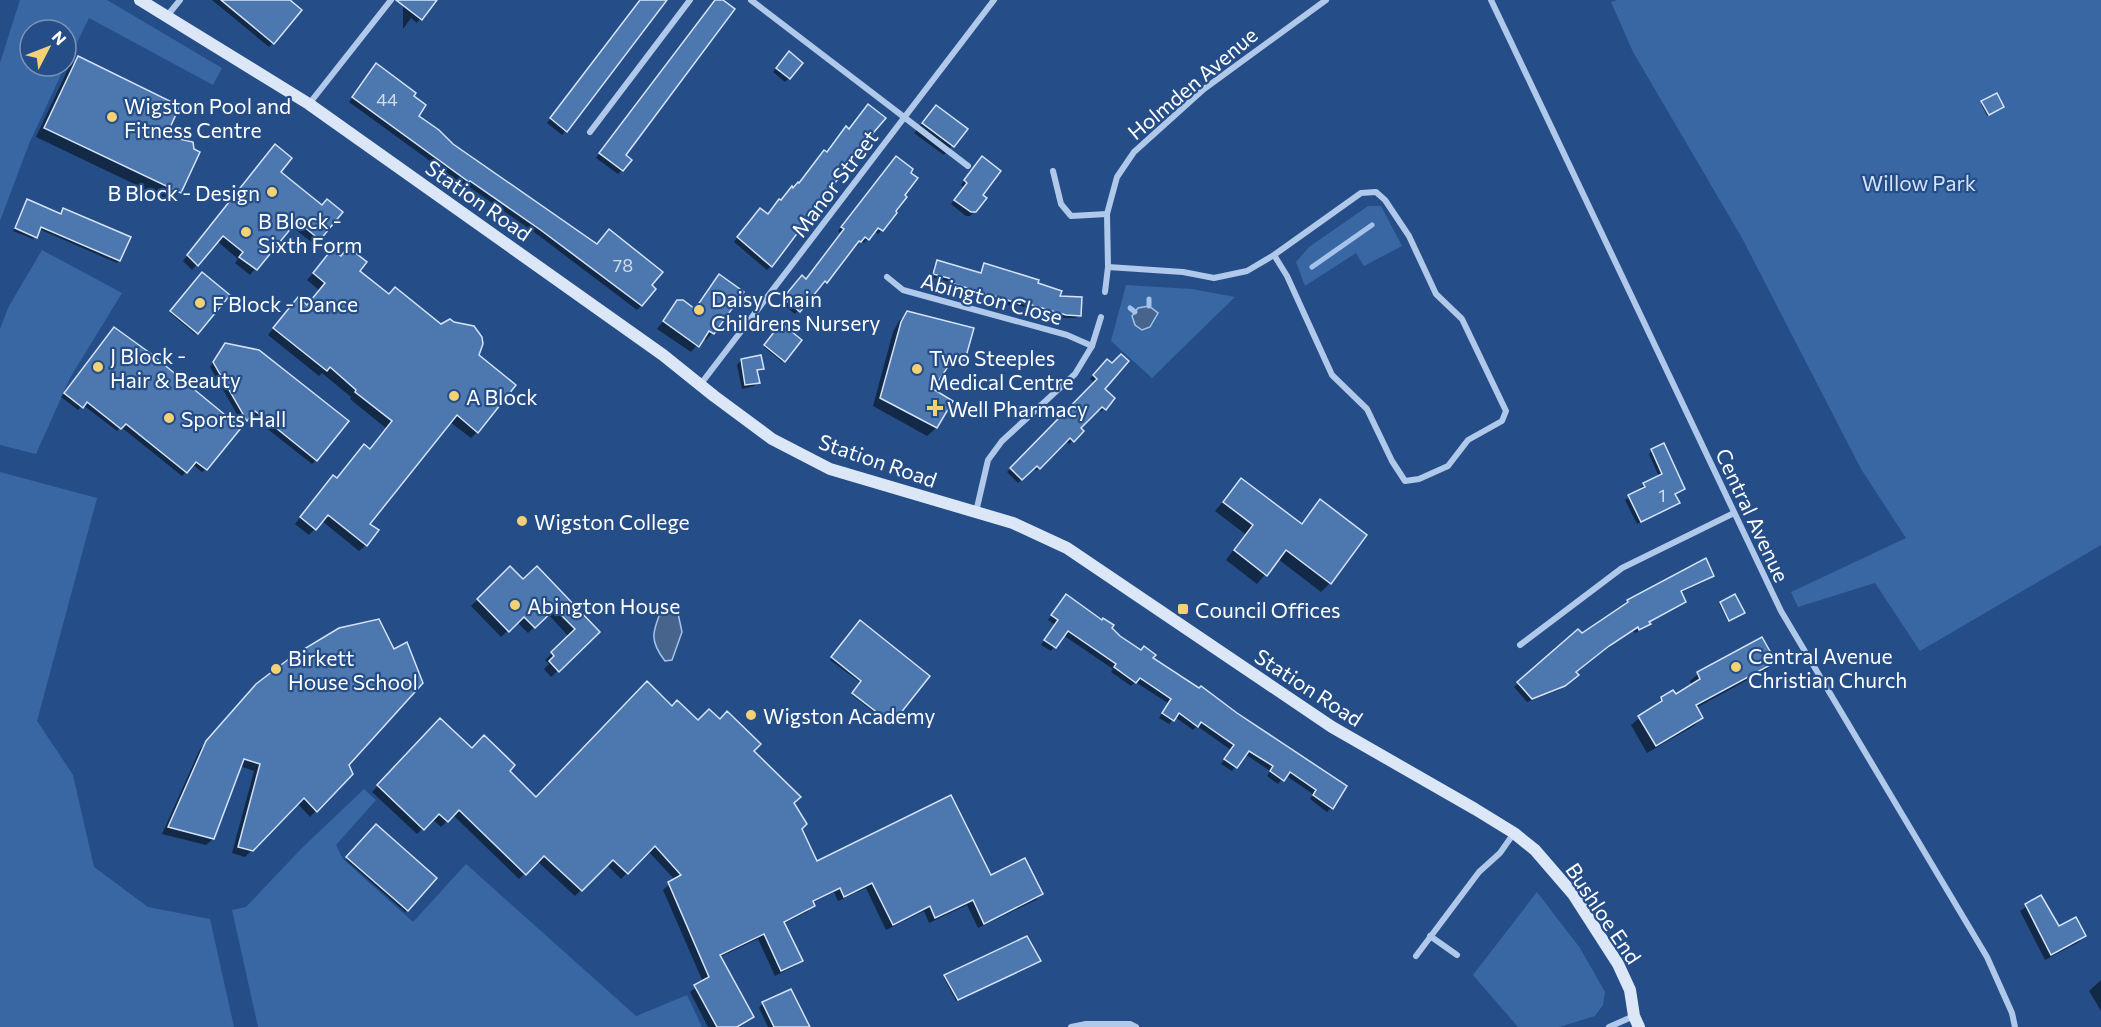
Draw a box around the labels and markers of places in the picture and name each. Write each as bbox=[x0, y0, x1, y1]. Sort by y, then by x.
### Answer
place label: Wigston Pool and Fitness Centre bbox=[124, 93, 291, 142]
marker: Wigston Pool and Fitness Centre bbox=[105, 110, 119, 124]
place label: B Block - Design bbox=[107, 180, 260, 205]
marker: B Block - Design bbox=[265, 185, 279, 199]
place label: B Block - Sixth Form bbox=[258, 208, 362, 257]
marker: B Block - Sixth Form bbox=[239, 225, 253, 239]
place label: Daisy Chain Childrens Nursery bbox=[711, 286, 881, 335]
place label: F Block - Dance bbox=[212, 291, 358, 316]
marker: F Block - Dance bbox=[193, 296, 207, 310]
marker: Daisy Chain Childrens Nursery bbox=[692, 303, 706, 317]
place label: J Block - Hair & Beauty bbox=[110, 343, 241, 392]
place label: Two Steeples Medical Centre bbox=[929, 345, 1074, 394]
marker: J Block - Hair & Beauty bbox=[91, 360, 105, 374]
marker: Two Steeples Medical Centre bbox=[910, 362, 924, 376]
place label: A Block bbox=[466, 384, 538, 409]
marker: A Block bbox=[447, 389, 461, 403]
place label: Well Pharmacy bbox=[947, 396, 1088, 421]
marker: Well Pharmacy bbox=[928, 401, 942, 415]
place label: Sports Hall bbox=[181, 406, 286, 431]
marker: Sports Hall bbox=[162, 411, 176, 425]
place label: Wigston College bbox=[534, 509, 690, 534]
marker: Wigston College bbox=[515, 514, 529, 528]
place label: Abington House bbox=[527, 593, 680, 618]
place label: Council Offices bbox=[1195, 597, 1341, 622]
marker: Abington House bbox=[508, 598, 522, 612]
marker: Council Offices bbox=[1176, 602, 1190, 616]
place label: Central Avenue Christian Church bbox=[1748, 643, 1907, 692]
place label: Birkett House School bbox=[288, 645, 418, 694]
marker: Central Avenue Christian Church bbox=[1729, 660, 1743, 674]
marker: Birkett House School bbox=[269, 662, 283, 676]
place label: Wigston Academy bbox=[763, 703, 935, 728]
marker: Wigston Academy bbox=[744, 708, 758, 722]

